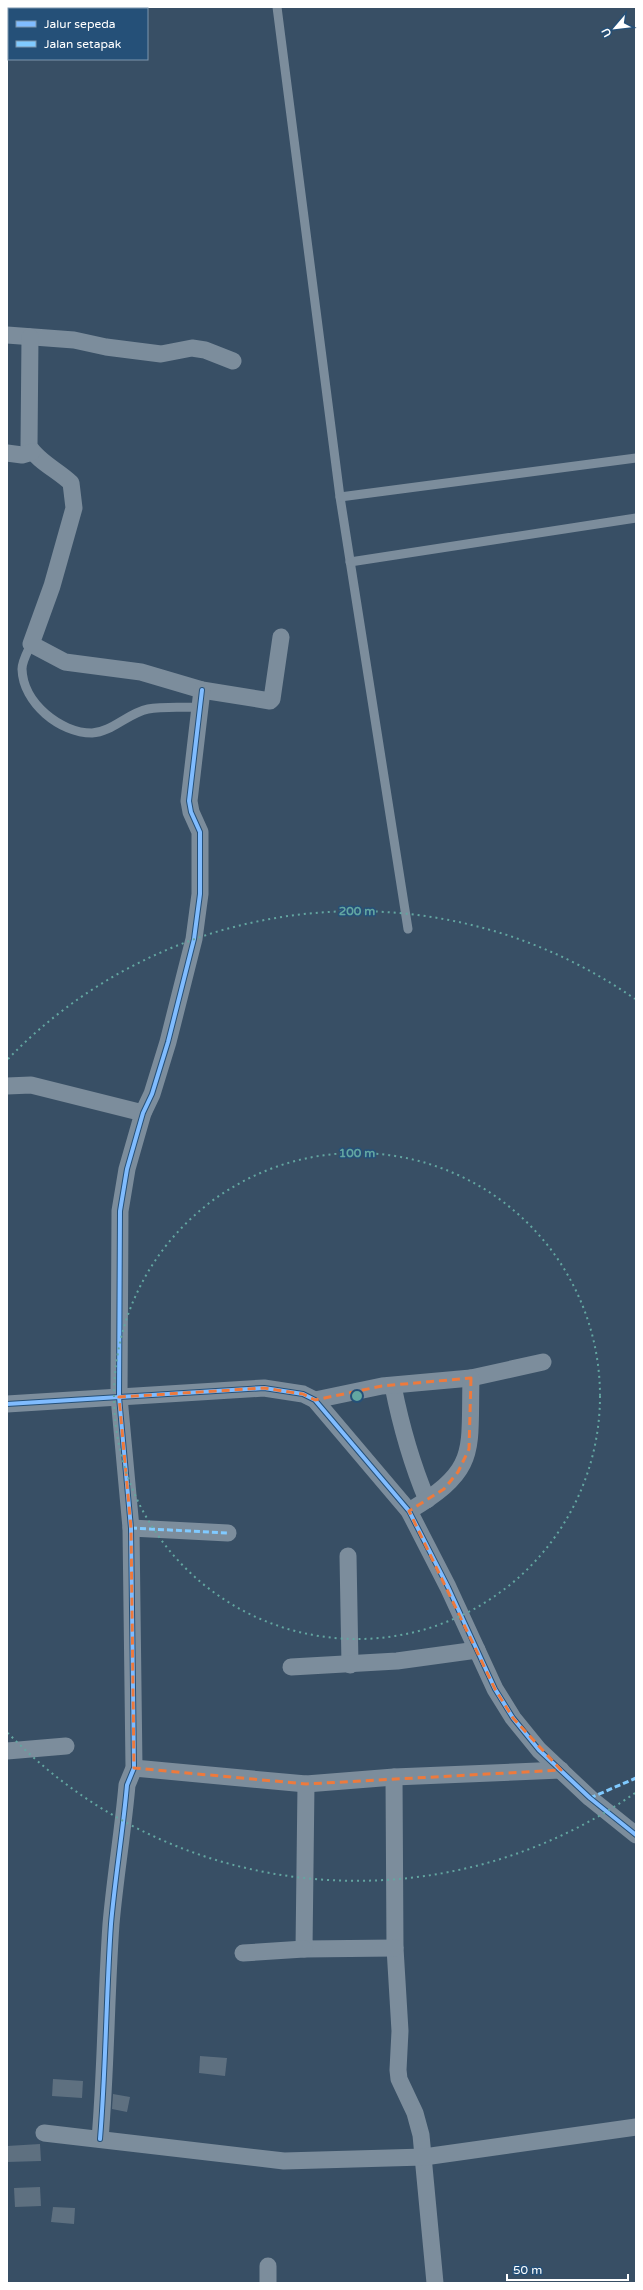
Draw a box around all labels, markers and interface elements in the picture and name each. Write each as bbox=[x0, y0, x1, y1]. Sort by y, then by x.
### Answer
legend bbox=[8, 8, 148, 60]
north arrow bbox=[595, 8, 635, 48]
text: Jalur sepeda bbox=[44, 17, 116, 31]
text: U bbox=[599, 26, 614, 39]
text: Jalan setapak bbox=[44, 37, 122, 51]
text: 200 m bbox=[339, 904, 375, 918]
text: 100 m bbox=[339, 1146, 375, 1160]
centre of rings bbox=[350, 1389, 364, 1403]
scale bar bbox=[507, 2256, 628, 2282]
text: 50 m bbox=[513, 2263, 542, 2277]

